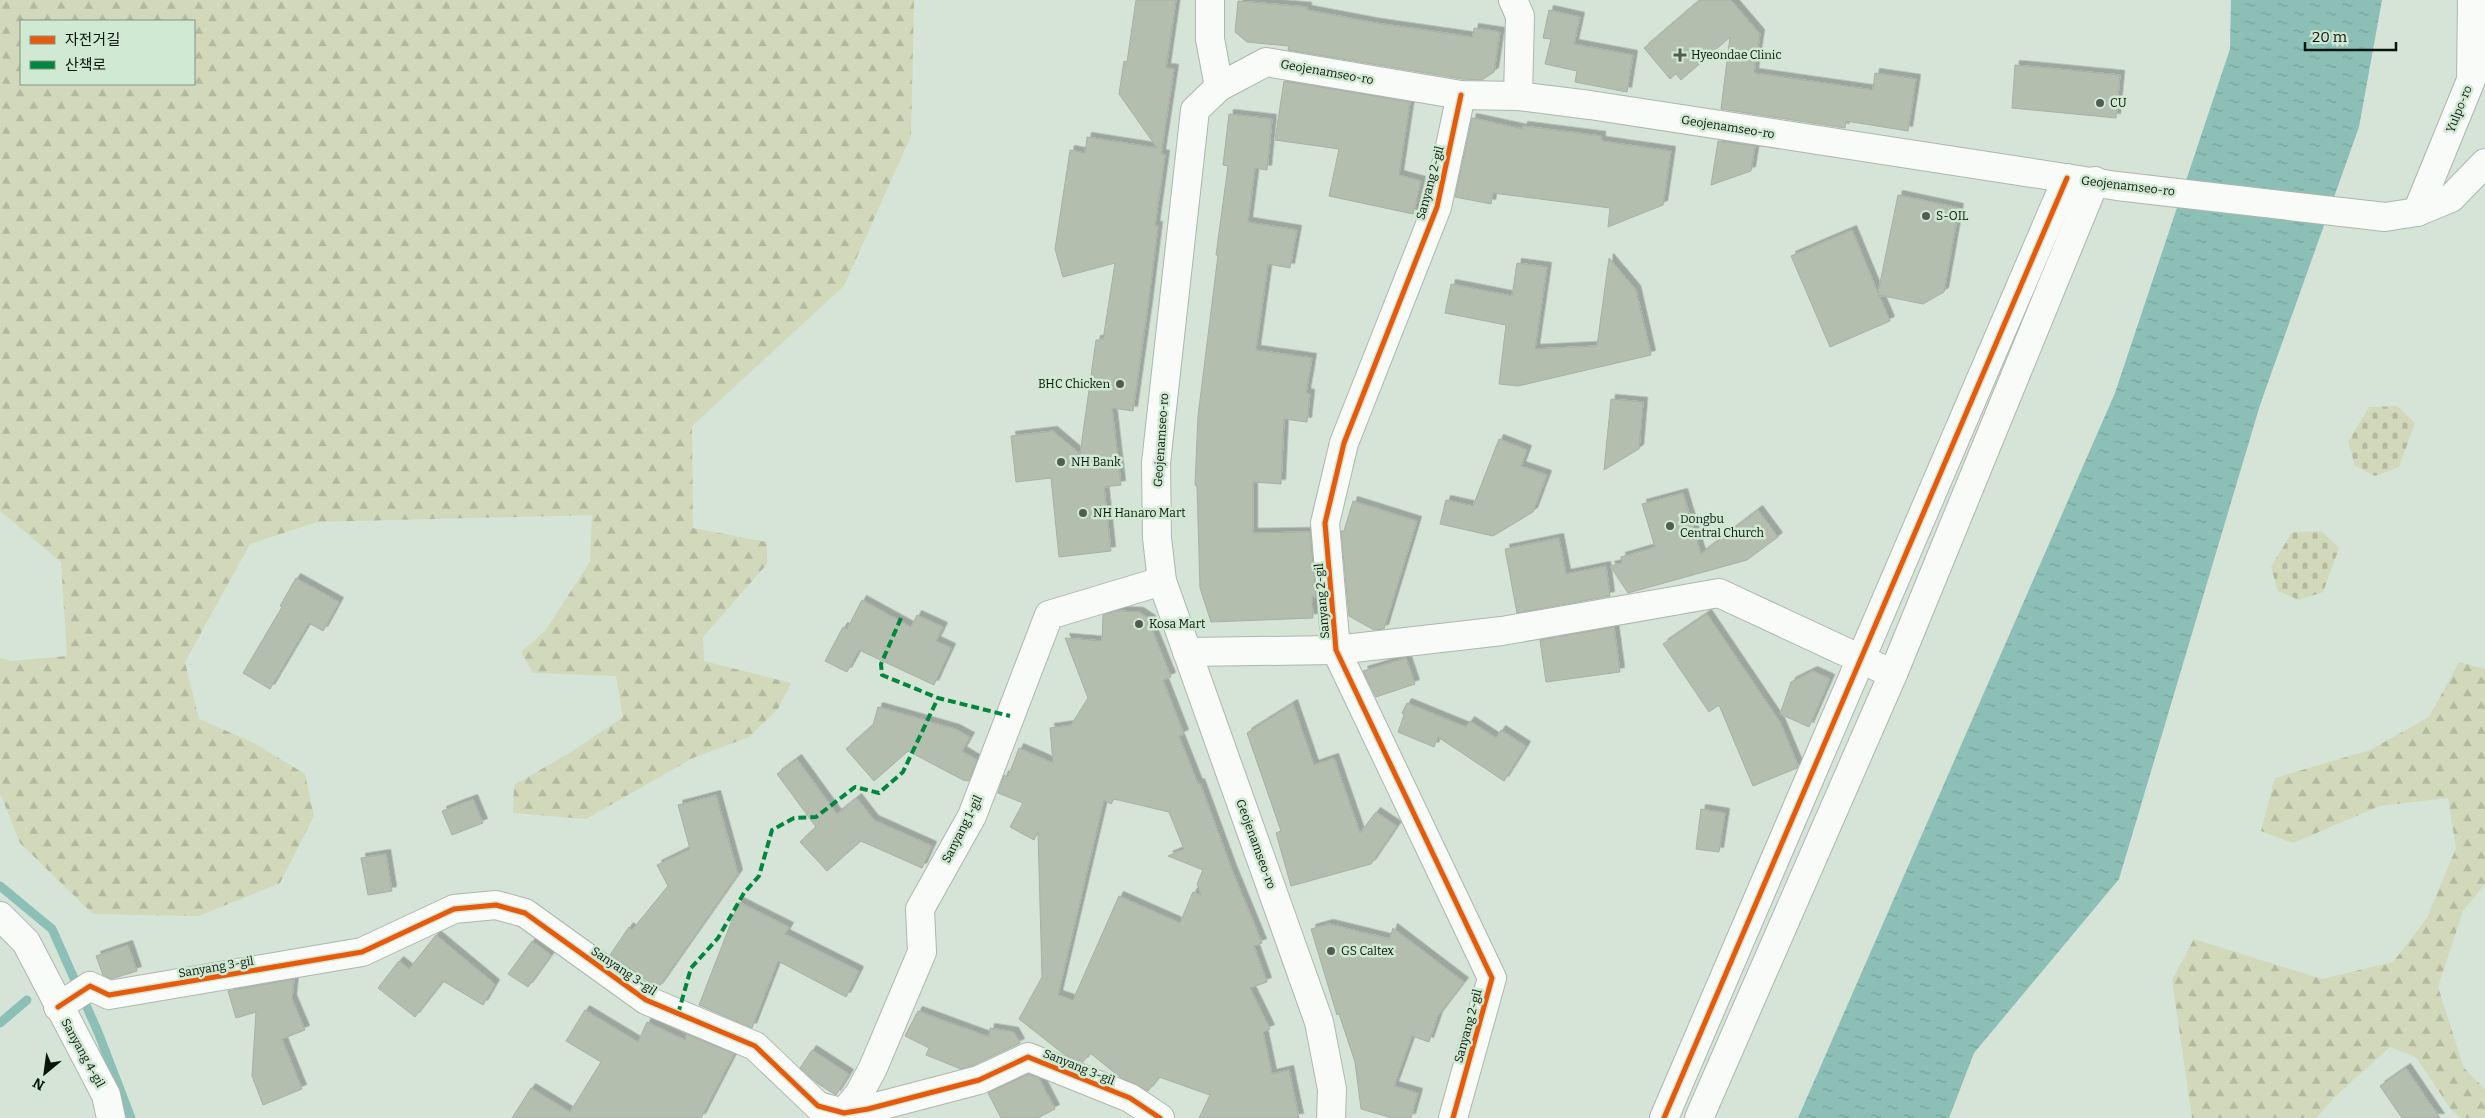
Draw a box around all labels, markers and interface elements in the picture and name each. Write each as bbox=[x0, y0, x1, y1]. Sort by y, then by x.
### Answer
legend bbox=[20, 20, 195, 85]
scale bar bbox=[2305, 20, 2396, 52]
text: 20 m bbox=[2312, 28, 2348, 46]
text: 자전거길 bbox=[65, 31, 120, 49]
marker: Hyeondae Clinic bbox=[1673, 48, 1687, 62]
place label: Hyeondae Clinic bbox=[1691, 48, 1782, 62]
text: 산책로 bbox=[65, 56, 106, 74]
street label: Geojenamseo-ro bbox=[1279, 57, 1375, 87]
street label: Yulpo-ro bbox=[2443, 83, 2475, 135]
place label: CU bbox=[2110, 96, 2127, 110]
marker: CU bbox=[2094, 97, 2106, 109]
street label: Geojenamseo-ro bbox=[1680, 113, 1776, 141]
street label: Sanyang 2-gil bbox=[1413, 144, 1447, 221]
street label: Geojenamseo-ro bbox=[2080, 173, 2176, 199]
place label: S-OIL bbox=[1936, 209, 1969, 223]
marker: S-OIL bbox=[1920, 210, 1932, 222]
place label: BHC Chicken bbox=[1038, 377, 1110, 391]
marker: BHC Chicken bbox=[1114, 378, 1126, 390]
street label: Geojenamseo-ro bbox=[1151, 392, 1171, 488]
place label: NH Bank bbox=[1071, 455, 1121, 469]
marker: NH Bank bbox=[1055, 456, 1067, 468]
place label: NH Hanaro Mart bbox=[1093, 506, 1186, 520]
marker: NH Hanaro Mart bbox=[1077, 507, 1089, 519]
place label: Dongbu Central Church bbox=[1680, 512, 1765, 540]
marker: Dongbu Central Church bbox=[1664, 520, 1676, 532]
street label: Sanyang 2-gil bbox=[1312, 562, 1332, 639]
place label: Kosa Mart bbox=[1149, 617, 1206, 631]
marker: Kosa Mart bbox=[1133, 618, 1145, 630]
street label: Sanyang 1-gil bbox=[939, 792, 985, 865]
street label: Geojenamseo-ro bbox=[1233, 797, 1279, 891]
street label: Sanyang 3-gil bbox=[589, 944, 660, 998]
place label: GS Caltex bbox=[1341, 944, 1394, 958]
marker: GS Caltex bbox=[1325, 945, 1337, 957]
street label: Sanyang 3-gil bbox=[177, 953, 255, 980]
street label: Sanyang 2-gil bbox=[1451, 987, 1485, 1064]
street label: Sanyang 4-gil bbox=[58, 1016, 108, 1090]
street label: Sanyang 3-gil bbox=[1041, 1046, 1117, 1088]
north arrow bbox=[20, 1048, 70, 1098]
text: N bbox=[30, 1074, 48, 1094]

